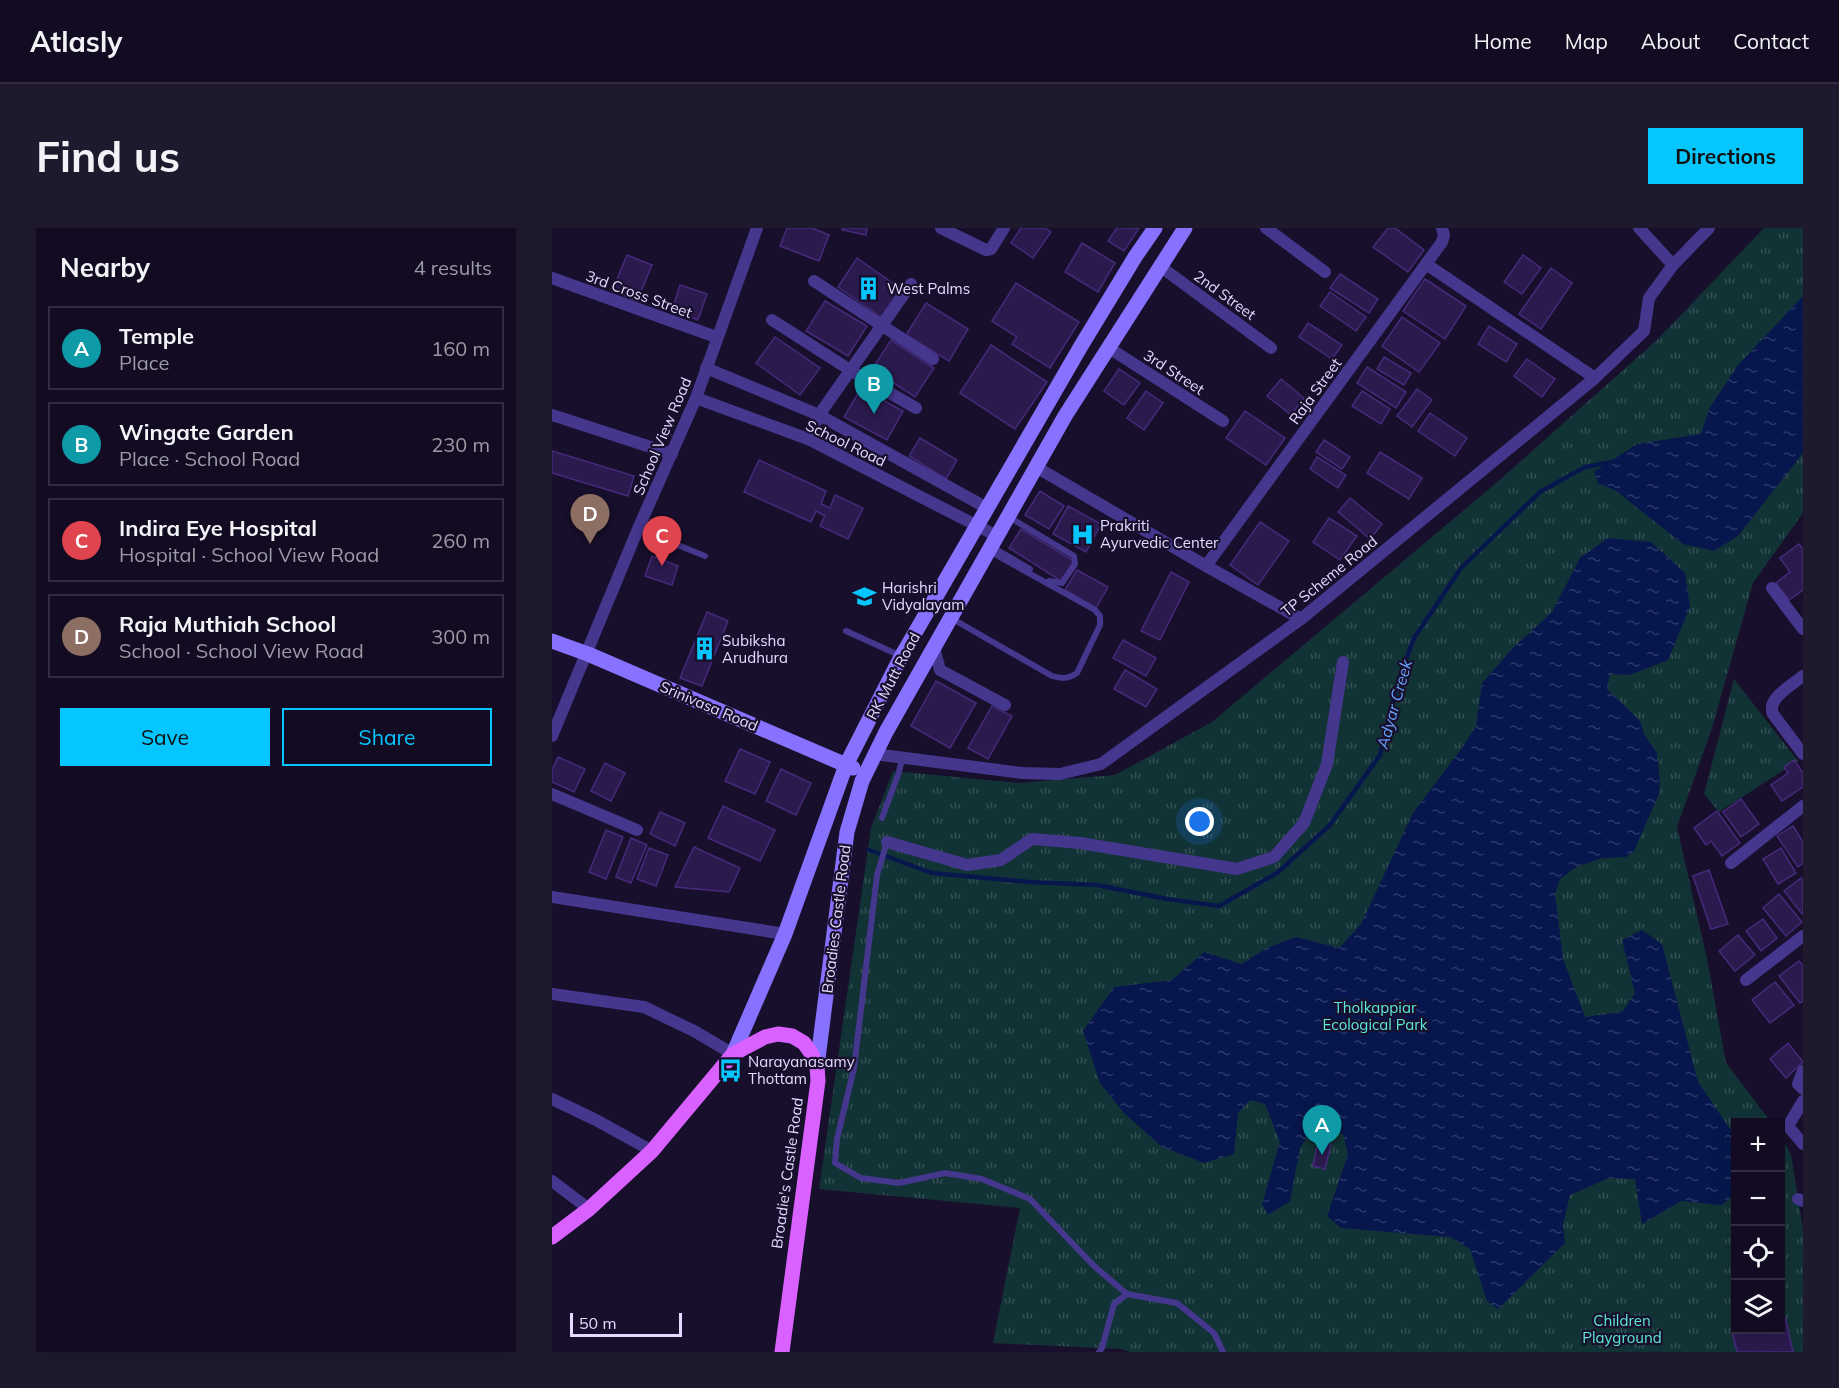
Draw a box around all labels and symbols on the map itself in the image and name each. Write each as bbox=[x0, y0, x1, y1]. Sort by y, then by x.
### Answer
street label: 3rd Cross Street bbox=[583, 266, 695, 322]
street label: 2nd Street bbox=[1190, 266, 1260, 324]
building icon: West Palms bbox=[856, 275, 882, 301]
place label: West Palms bbox=[887, 279, 970, 298]
street label: 3rd Street bbox=[1140, 345, 1208, 399]
street label: Raja Street bbox=[1285, 354, 1345, 428]
pin: B bbox=[854, 364, 894, 414]
street label: School View Road bbox=[629, 374, 695, 498]
street label: School Road bbox=[803, 415, 889, 471]
pin: D bbox=[570, 494, 609, 544]
pin: C bbox=[642, 516, 682, 566]
place label: Prakriti Ayurvedic Center bbox=[1100, 516, 1219, 552]
hospital icon: Prakriti Ayurvedic Center bbox=[1069, 521, 1095, 547]
street label: TP Scheme Road bbox=[1277, 531, 1381, 621]
place label: Harishri Vidyalayam bbox=[882, 578, 964, 614]
school or university icon: Harishri Vidyalayam bbox=[851, 583, 877, 609]
street label: RK Mutt Road bbox=[862, 629, 924, 723]
place label: Subiksha Arudhura bbox=[722, 631, 788, 667]
building icon: Subiksha Arudhura bbox=[691, 636, 717, 662]
water label: Adyar Creek bbox=[1372, 657, 1416, 752]
street label: Srinivasa Road bbox=[657, 677, 761, 735]
your location bbox=[1185, 807, 1214, 836]
street label: Broadies Castle Road bbox=[817, 844, 855, 994]
park label: Tholkappiar Ecological Park bbox=[1323, 998, 1428, 1034]
place label: Narayanasamy Thottam bbox=[748, 1052, 855, 1088]
bus stop icon: Narayanasamy Thottam bbox=[717, 1057, 743, 1083]
street label: Broadie's Castle Road bbox=[767, 1096, 807, 1250]
pin: A bbox=[1302, 1106, 1342, 1155]
scale bar bbox=[570, 1310, 682, 1338]
park label: Children Playground bbox=[1582, 1311, 1662, 1347]

